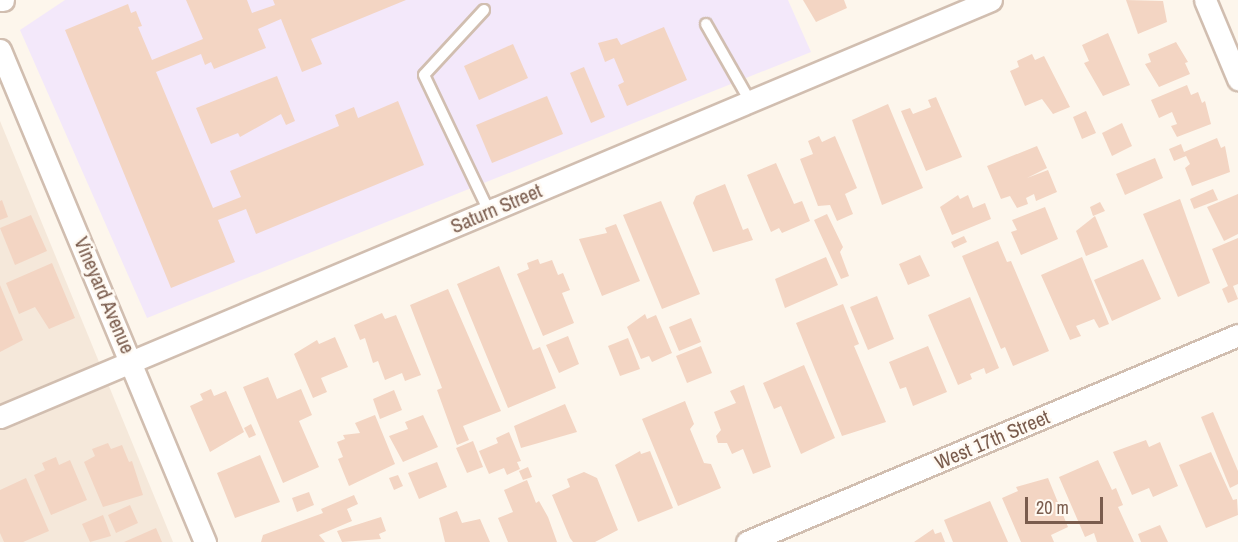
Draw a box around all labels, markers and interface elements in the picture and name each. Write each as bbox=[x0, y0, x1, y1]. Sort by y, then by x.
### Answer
street label: Saturn Street bbox=[447, 178, 545, 238]
street label: Vineyard Avenue bbox=[69, 233, 141, 357]
street label: West 17th Street bbox=[931, 404, 1053, 474]
scale bar bbox=[1028, 485, 1106, 523]
text: 20 m bbox=[1036, 495, 1069, 520]

